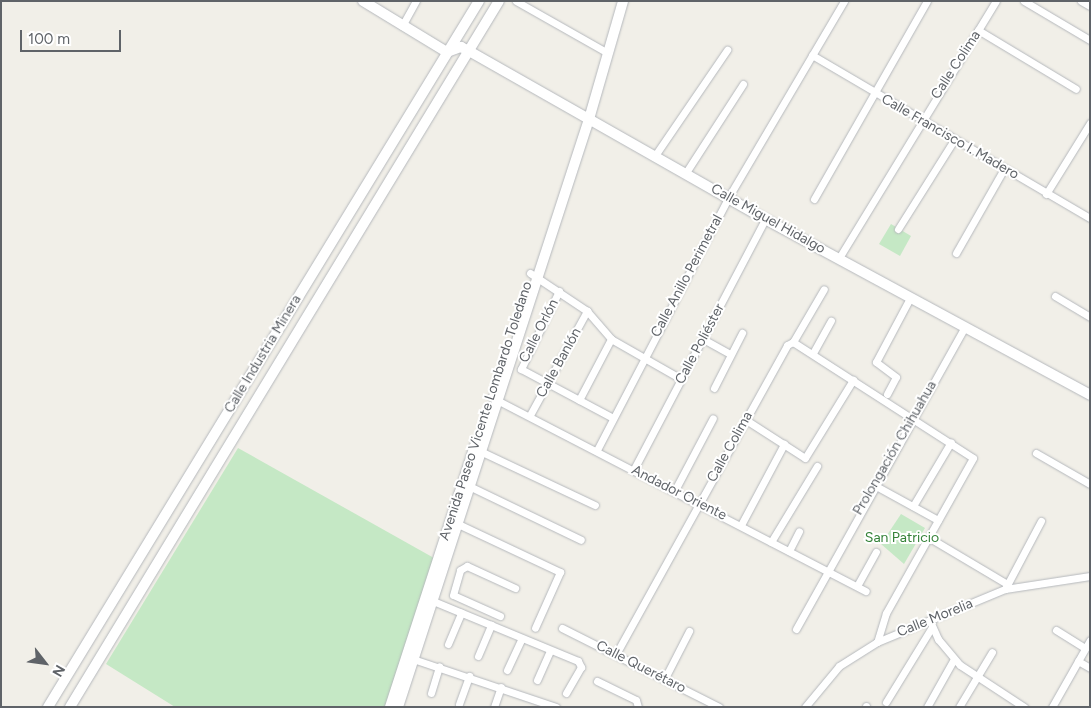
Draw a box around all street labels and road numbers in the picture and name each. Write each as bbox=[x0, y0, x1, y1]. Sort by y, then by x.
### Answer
street label: Calle Colima bbox=[928, 28, 984, 102]
street label: Calle Francisco I. Madero bbox=[878, 91, 1022, 183]
street label: Calle Miguel Hidalgo bbox=[708, 181, 828, 257]
street label: Calle Anillo Perimetral bbox=[648, 212, 726, 340]
street label: Avenida Paseo Vicente Lombardo Toledano bbox=[436, 279, 536, 543]
street label: Calle Industria Minera bbox=[221, 292, 305, 416]
street label: Calle Orlón bbox=[516, 296, 562, 366]
street label: Calle Poliéster bbox=[672, 301, 728, 387]
street label: Calle Banlón bbox=[533, 325, 585, 401]
street label: Prolongación Chihuahua bbox=[850, 378, 940, 518]
street label: Calle Colima bbox=[704, 409, 756, 485]
street label: Andador Oriente bbox=[629, 462, 729, 524]
street label: Calle Morelia bbox=[895, 595, 975, 641]
street label: Calle Querétaro bbox=[593, 637, 689, 697]

